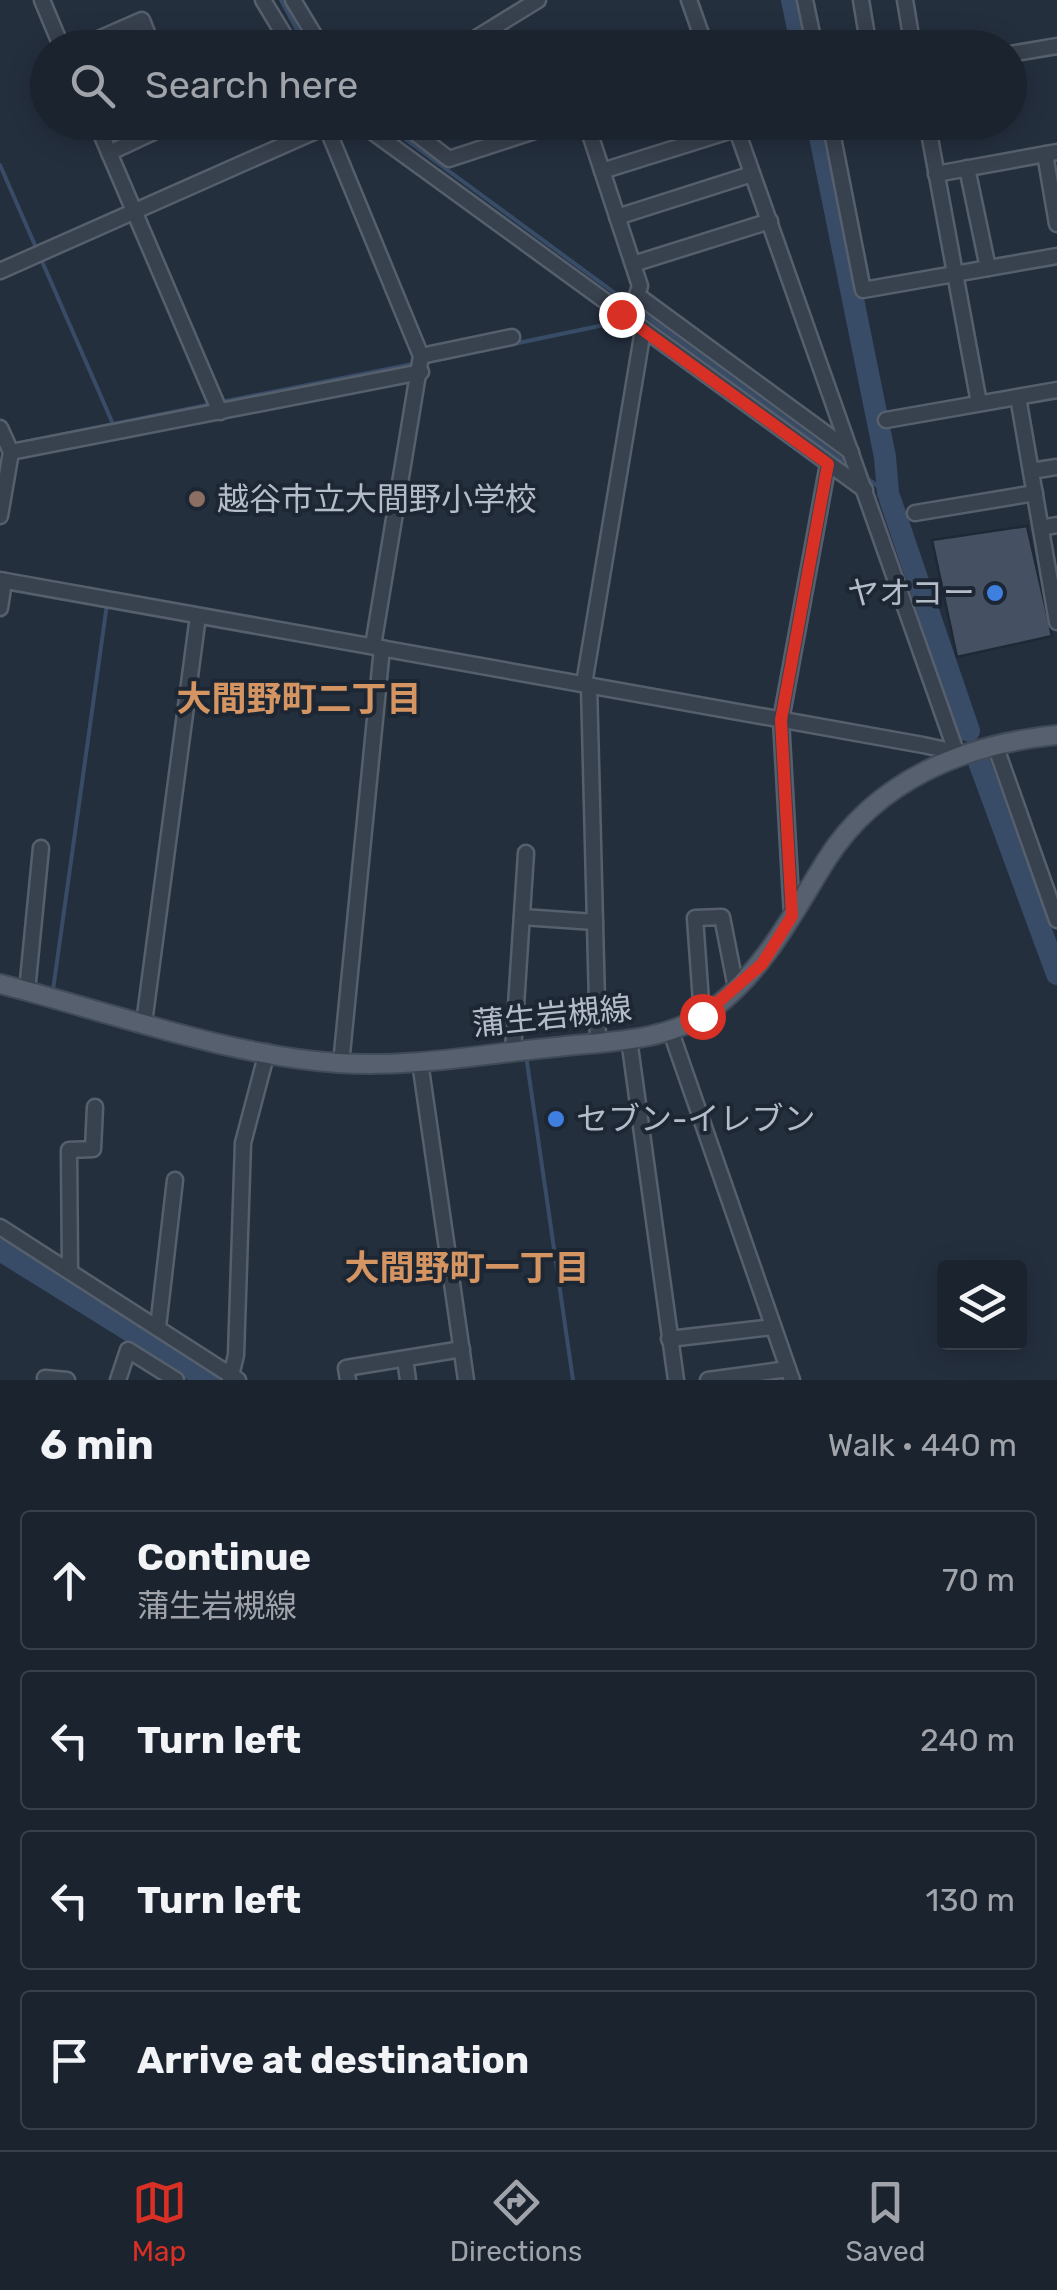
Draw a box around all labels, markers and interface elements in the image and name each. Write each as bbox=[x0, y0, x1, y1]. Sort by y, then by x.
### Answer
search box bbox=[30, 30, 1027, 140]
icon: search bbox=[65, 58, 120, 113]
text: Search here bbox=[145, 62, 358, 108]
route end bbox=[599, 292, 645, 338]
place label: 越谷市立大間野小学校 bbox=[217, 480, 537, 518]
marker: 越谷市立大間野小学校 bbox=[186, 488, 208, 510]
place label: ヤオコー bbox=[847, 574, 975, 612]
marker: ヤオコー bbox=[984, 582, 1006, 604]
district label: 大間野町二丁目 bbox=[176, 678, 422, 720]
street label: 蒲生岩槻線 bbox=[470, 989, 634, 1043]
route start bbox=[680, 994, 726, 1040]
place label: セブン-イレブン bbox=[576, 1100, 816, 1138]
marker: セブン-イレブン bbox=[545, 1108, 567, 1130]
district label: 大間野町一丁目 bbox=[344, 1247, 590, 1289]
map controls bbox=[937, 1260, 1027, 1350]
button: layers bbox=[937, 1260, 1027, 1350]
text: 6 min bbox=[40, 1420, 154, 1470]
text: Walk · 440 m bbox=[828, 1426, 1017, 1464]
text: Continue bbox=[137, 1534, 311, 1580]
icon: ahead bbox=[42, 1553, 97, 1608]
text: 70 m bbox=[942, 1561, 1015, 1599]
text: 蒲生岩槻線 bbox=[137, 1587, 297, 1625]
icon: left bbox=[42, 1713, 97, 1768]
text: Turn left bbox=[137, 1717, 301, 1763]
text: 240 m bbox=[920, 1721, 1015, 1759]
icon: left bbox=[42, 1873, 97, 1928]
text: Turn left bbox=[137, 1877, 301, 1923]
text: 130 m bbox=[925, 1881, 1015, 1919]
icon: arrive bbox=[42, 2033, 97, 2088]
text: Arrive at destination bbox=[137, 2037, 529, 2083]
tab: Map bbox=[132, 2175, 187, 2268]
tab: Directions bbox=[450, 2175, 582, 2268]
tab: Saved bbox=[845, 2175, 925, 2268]

